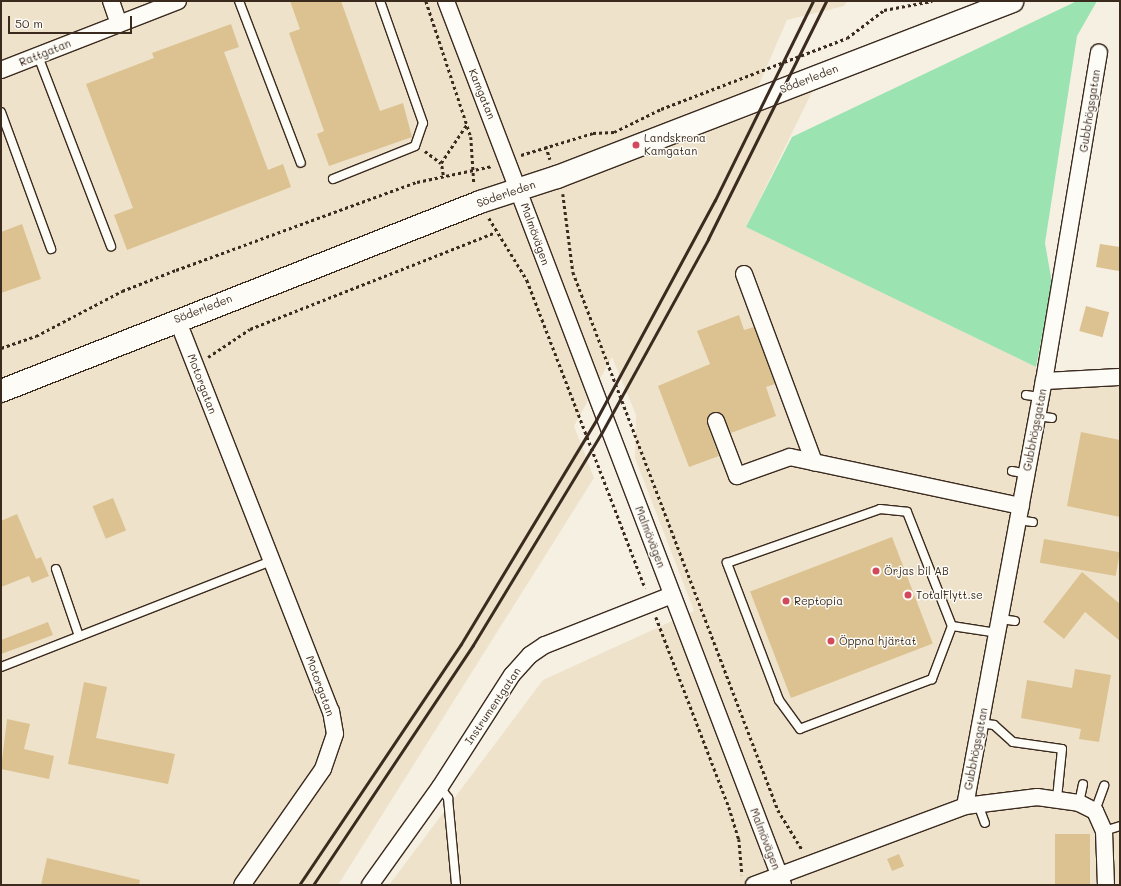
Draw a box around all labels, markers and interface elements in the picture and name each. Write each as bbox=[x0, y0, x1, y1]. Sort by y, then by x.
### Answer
scale bar bbox=[10, 8, 134, 34]
text: 50 m bbox=[15, 15, 43, 31]
street label: Rattgatan bbox=[17, 37, 73, 69]
street label: Söderleden bbox=[778, 62, 840, 96]
street label: Kamgatan bbox=[466, 67, 498, 121]
street label: Gubbhögsgatan bbox=[1077, 69, 1103, 153]
place label: Landskrona Kamgatan bbox=[644, 132, 706, 158]
marker: Landskrona Kamgatan bbox=[631, 140, 641, 150]
street label: Söderleden bbox=[475, 178, 537, 210]
street label: Malmövägen bbox=[518, 201, 552, 267]
street label: Söderleden bbox=[172, 292, 234, 326]
street label: Motorgatan bbox=[185, 352, 219, 416]
street label: Gubbhögsgatan bbox=[1021, 388, 1049, 472]
street label: Malmövägen bbox=[632, 504, 668, 570]
place label: Örjas bil AB bbox=[884, 564, 949, 578]
marker: Örjas bil AB bbox=[871, 566, 881, 576]
place label: TotalFlytt.se bbox=[916, 588, 983, 602]
marker: TotalFlytt.se bbox=[903, 590, 913, 600]
place label: Reptopia bbox=[794, 594, 843, 608]
marker: Reptopia bbox=[781, 596, 791, 606]
place label: Öppna hjärtat bbox=[839, 634, 917, 648]
marker: Öppna hjärtat bbox=[826, 636, 836, 646]
street label: Motorgatan bbox=[303, 654, 337, 718]
street label: Instrumentgatan bbox=[462, 665, 524, 747]
street label: Gubbhögsgatan bbox=[962, 707, 990, 791]
street label: Malmövägen bbox=[747, 806, 783, 872]

